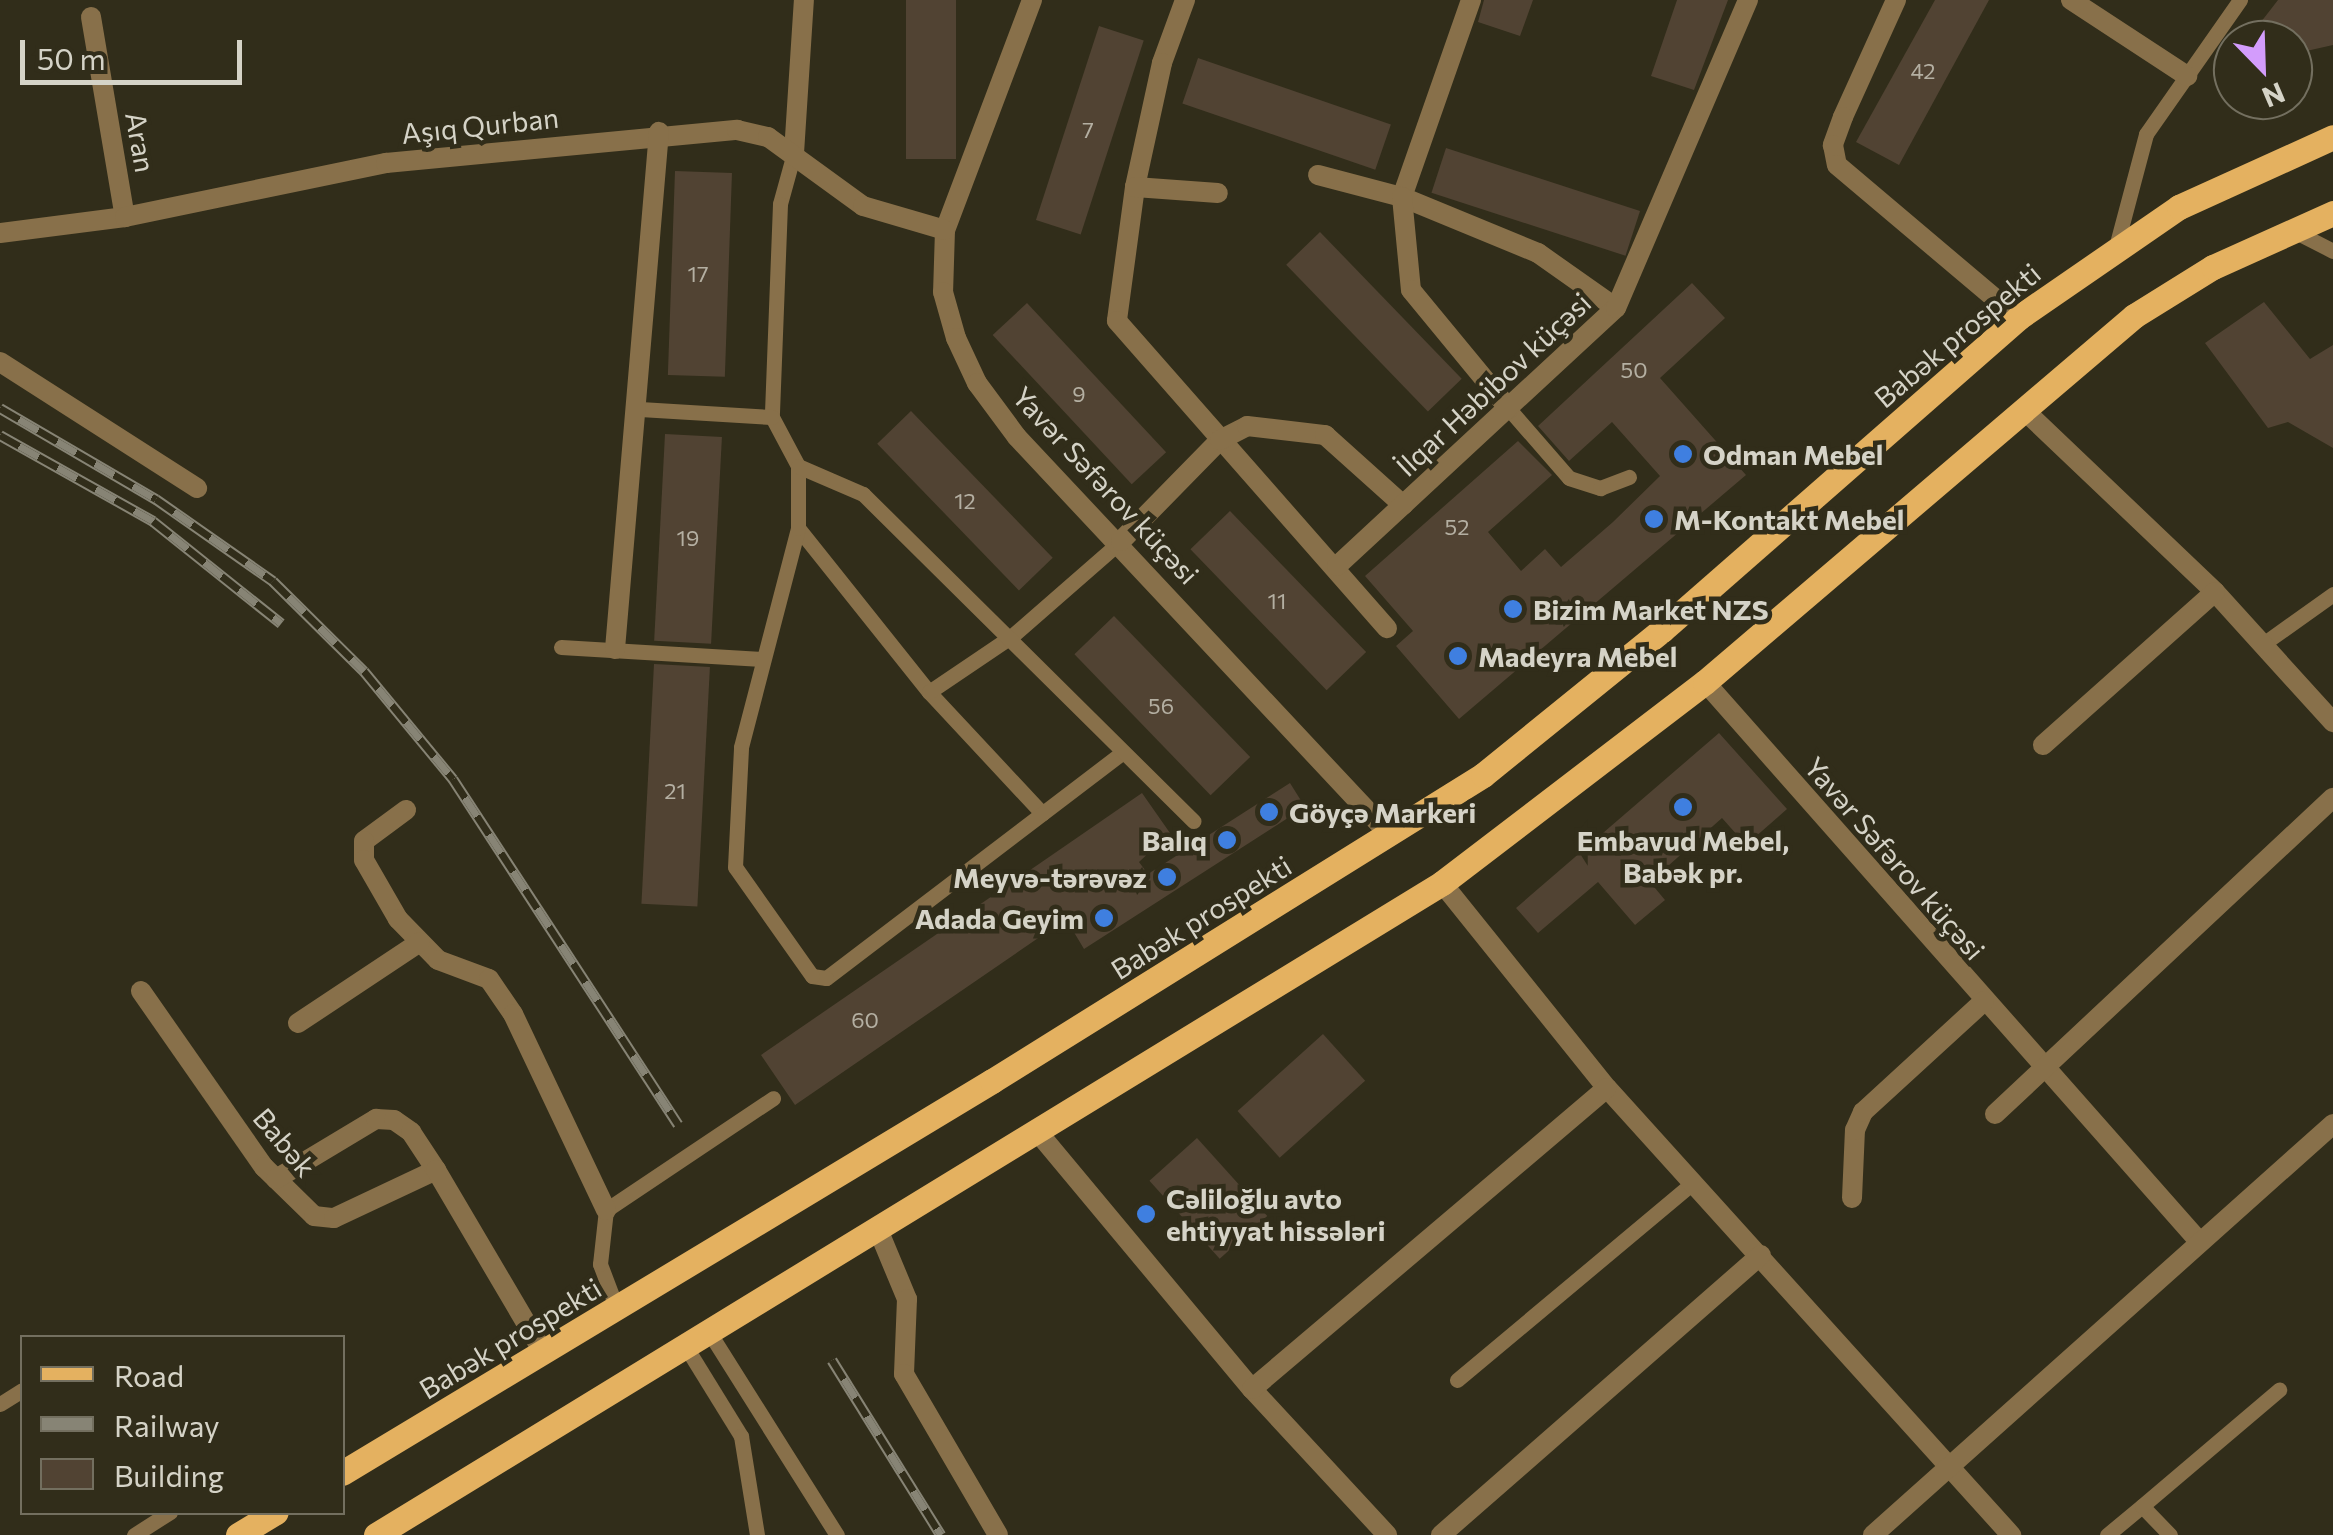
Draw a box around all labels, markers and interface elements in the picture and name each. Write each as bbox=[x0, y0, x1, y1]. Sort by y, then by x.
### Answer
scale bar bbox=[25, 20, 248, 82]
north arrow bbox=[2213, 20, 2313, 120]
text: 50 m bbox=[37, 39, 106, 76]
house number: 42 bbox=[1910, 58, 1936, 84]
text: N bbox=[2258, 76, 2290, 116]
street label: Aşıq Qurban bbox=[400, 100, 560, 150]
street label: Aran bbox=[119, 109, 163, 175]
house number: 7 bbox=[1082, 117, 1094, 143]
street label: Babək prospekti bbox=[1867, 256, 2047, 414]
house number: 17 bbox=[687, 261, 709, 287]
street label: İlqar Həbibov küçəsi bbox=[1389, 285, 1597, 483]
house number: 50 bbox=[1621, 357, 1647, 383]
street label: Yavər Səfərov küçəsi bbox=[1006, 379, 1206, 591]
house number: 9 bbox=[1072, 381, 1086, 407]
place label: Odman Mebel bbox=[1703, 437, 1883, 471]
marker: Odman Mebel bbox=[1672, 443, 1694, 465]
house number: 12 bbox=[954, 488, 976, 514]
place label: M-Kontakt Mebel bbox=[1674, 502, 1904, 536]
marker: M-Kontakt Mebel bbox=[1643, 508, 1665, 530]
house number: 52 bbox=[1445, 514, 1469, 540]
house number: 19 bbox=[677, 525, 699, 551]
house number: 11 bbox=[1268, 588, 1286, 614]
place label: Bizim Market NZS bbox=[1533, 592, 1769, 626]
marker: Bizim Market NZS bbox=[1502, 598, 1524, 620]
place label: Madeyra Mebel bbox=[1478, 639, 1677, 673]
marker: Madeyra Mebel bbox=[1447, 645, 1469, 667]
house number: 56 bbox=[1148, 693, 1174, 719]
street label: Yavər Səfərov küçəsi bbox=[1798, 750, 1992, 966]
house number: 21 bbox=[664, 778, 686, 804]
place label: Göyçə Markeri bbox=[1289, 795, 1476, 829]
marker: Embavud Mebel, Babək pr. bbox=[1672, 796, 1694, 818]
marker: Göyçə Markeri bbox=[1258, 801, 1280, 823]
place label: Balıq bbox=[1142, 823, 1207, 857]
place label: Embavud Mebel, Babək pr. bbox=[1577, 823, 1789, 889]
marker: Balıq bbox=[1216, 829, 1238, 851]
street label: Babək prospekti bbox=[1105, 848, 1297, 986]
place label: Meyvə-tərəvəz bbox=[953, 860, 1147, 894]
marker: Meyvə-tərəvəz bbox=[1156, 866, 1178, 888]
place label: Adada Geyim bbox=[915, 901, 1084, 935]
marker: Adada Geyim bbox=[1093, 907, 1115, 929]
house number: 60 bbox=[851, 1007, 879, 1033]
street label: Babək bbox=[247, 1101, 323, 1183]
place label: Cəliloğlu avto ehtiyyat hissələri bbox=[1166, 1181, 1385, 1247]
marker: Cəliloğlu avto ehtiyyat hissələri bbox=[1135, 1203, 1157, 1225]
street label: Babək prospekti bbox=[413, 1270, 607, 1406]
legend bbox=[20, 1335, 345, 1515]
text: Road bbox=[114, 1356, 184, 1393]
text: Railway bbox=[114, 1406, 220, 1443]
text: Building bbox=[114, 1456, 224, 1493]

